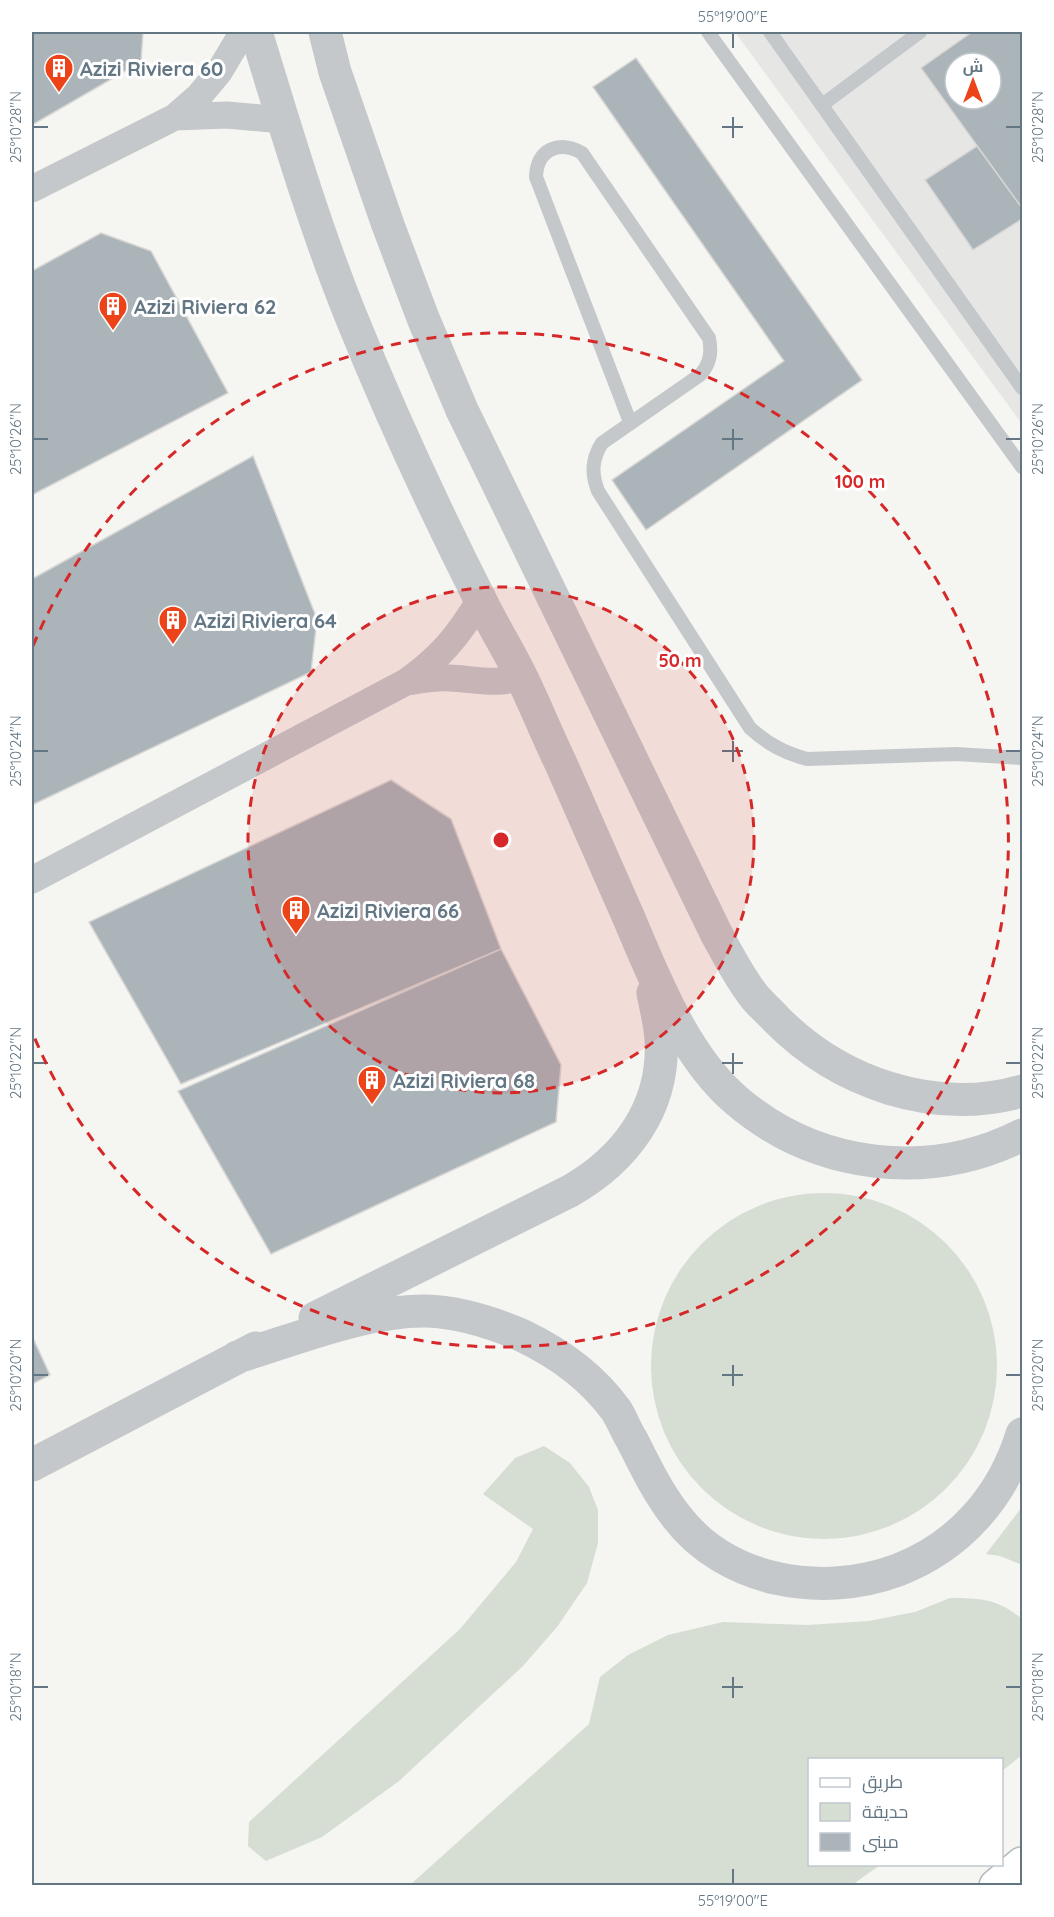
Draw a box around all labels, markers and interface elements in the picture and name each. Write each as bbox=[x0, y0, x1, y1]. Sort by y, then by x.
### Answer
text: 55°19'00"E bbox=[698, 7, 768, 26]
north arrow bbox=[943, 51, 1003, 111]
building icon: Azizi Riviera 60 bbox=[43, 52, 75, 94]
place label: Azizi Riviera 60 bbox=[80, 56, 223, 81]
text: ش bbox=[963, 56, 983, 76]
text: 25°10'28"N bbox=[6, 91, 25, 163]
text: 25°10'28"N bbox=[1028, 91, 1047, 163]
building icon: Azizi Riviera 62 bbox=[97, 290, 129, 332]
place label: Azizi Riviera 62 bbox=[134, 294, 276, 319]
text: 25°10'26"N bbox=[6, 403, 25, 475]
text: 25°10'26"N bbox=[1028, 403, 1047, 475]
text: 100 m bbox=[835, 470, 885, 493]
building icon: Azizi Riviera 64 bbox=[157, 604, 189, 646]
place label: Azizi Riviera 64 bbox=[194, 608, 337, 633]
text: 50 m bbox=[658, 649, 702, 672]
text: 25°10'24"N bbox=[6, 715, 25, 787]
text: 25°10'24"N bbox=[1028, 715, 1047, 787]
centre of rings bbox=[491, 830, 511, 850]
building icon: Azizi Riviera 66 bbox=[280, 894, 312, 936]
place label: Azizi Riviera 66 bbox=[317, 898, 459, 923]
text: 25°10'22"N bbox=[6, 1027, 25, 1099]
text: 25°10'22"N bbox=[1028, 1027, 1047, 1099]
building icon: Azizi Riviera 68 bbox=[356, 1064, 388, 1106]
place label: Azizi Riviera 68 bbox=[393, 1068, 535, 1093]
text: 25°10'20"N bbox=[6, 1339, 25, 1411]
text: 25°10'20"N bbox=[1028, 1339, 1047, 1411]
text: 25°10'18"N bbox=[6, 1652, 25, 1722]
text: 25°10'18"N bbox=[1028, 1652, 1047, 1722]
legend bbox=[808, 1758, 1003, 1866]
text: طريق bbox=[862, 1770, 903, 1794]
text: حديقة bbox=[862, 1800, 908, 1823]
text: مبنى bbox=[862, 1830, 899, 1853]
text: 55°19'00"E bbox=[698, 1891, 768, 1910]

